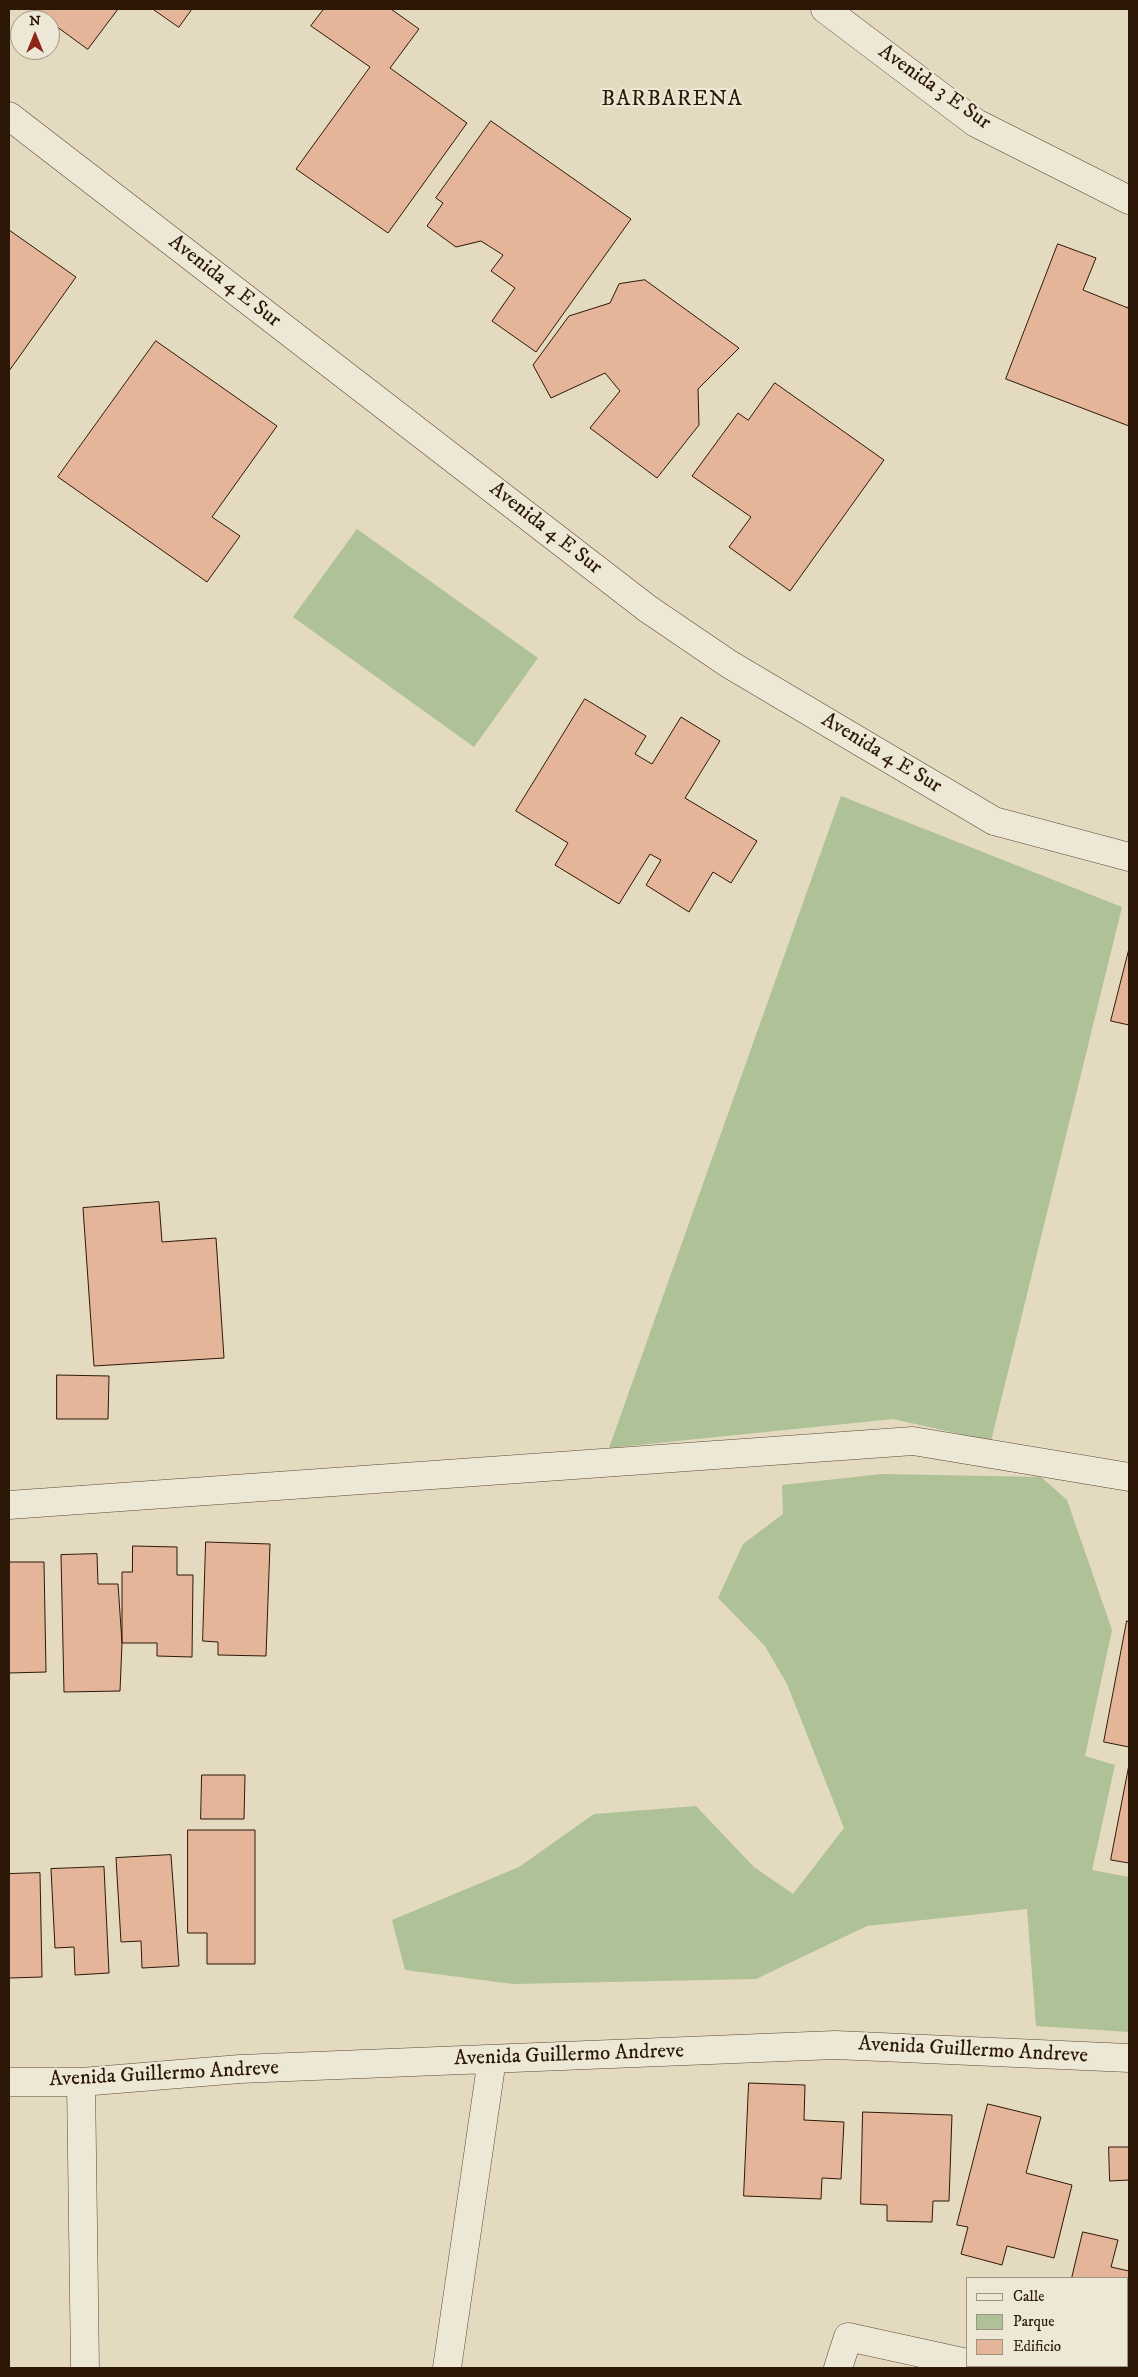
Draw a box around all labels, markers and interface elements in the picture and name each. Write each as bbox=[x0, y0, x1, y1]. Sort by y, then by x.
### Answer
north arrow bbox=[10, 10, 60, 60]
text: N bbox=[29, 12, 41, 30]
street label: Avenida 3 E Sur bbox=[873, 40, 995, 136]
district label: BARBARENA bbox=[600, 87, 744, 113]
street label: Avenida 4 E Sur bbox=[163, 230, 285, 334]
street label: Avenida 4 E Sur bbox=[484, 477, 606, 581]
street label: Avenida 4 E Sur bbox=[816, 708, 946, 800]
street label: Avenida Guillermo Andreve bbox=[858, 2032, 1088, 2070]
street label: Avenida Guillermo Andreve bbox=[454, 2039, 684, 2073]
street label: Avenida Guillermo Andreve bbox=[49, 2056, 279, 2094]
legend bbox=[966, 2277, 1128, 2367]
text: Calle bbox=[1013, 2287, 1045, 2306]
text: Parque bbox=[1013, 2312, 1054, 2331]
text: Edificio bbox=[1013, 2337, 1061, 2356]

